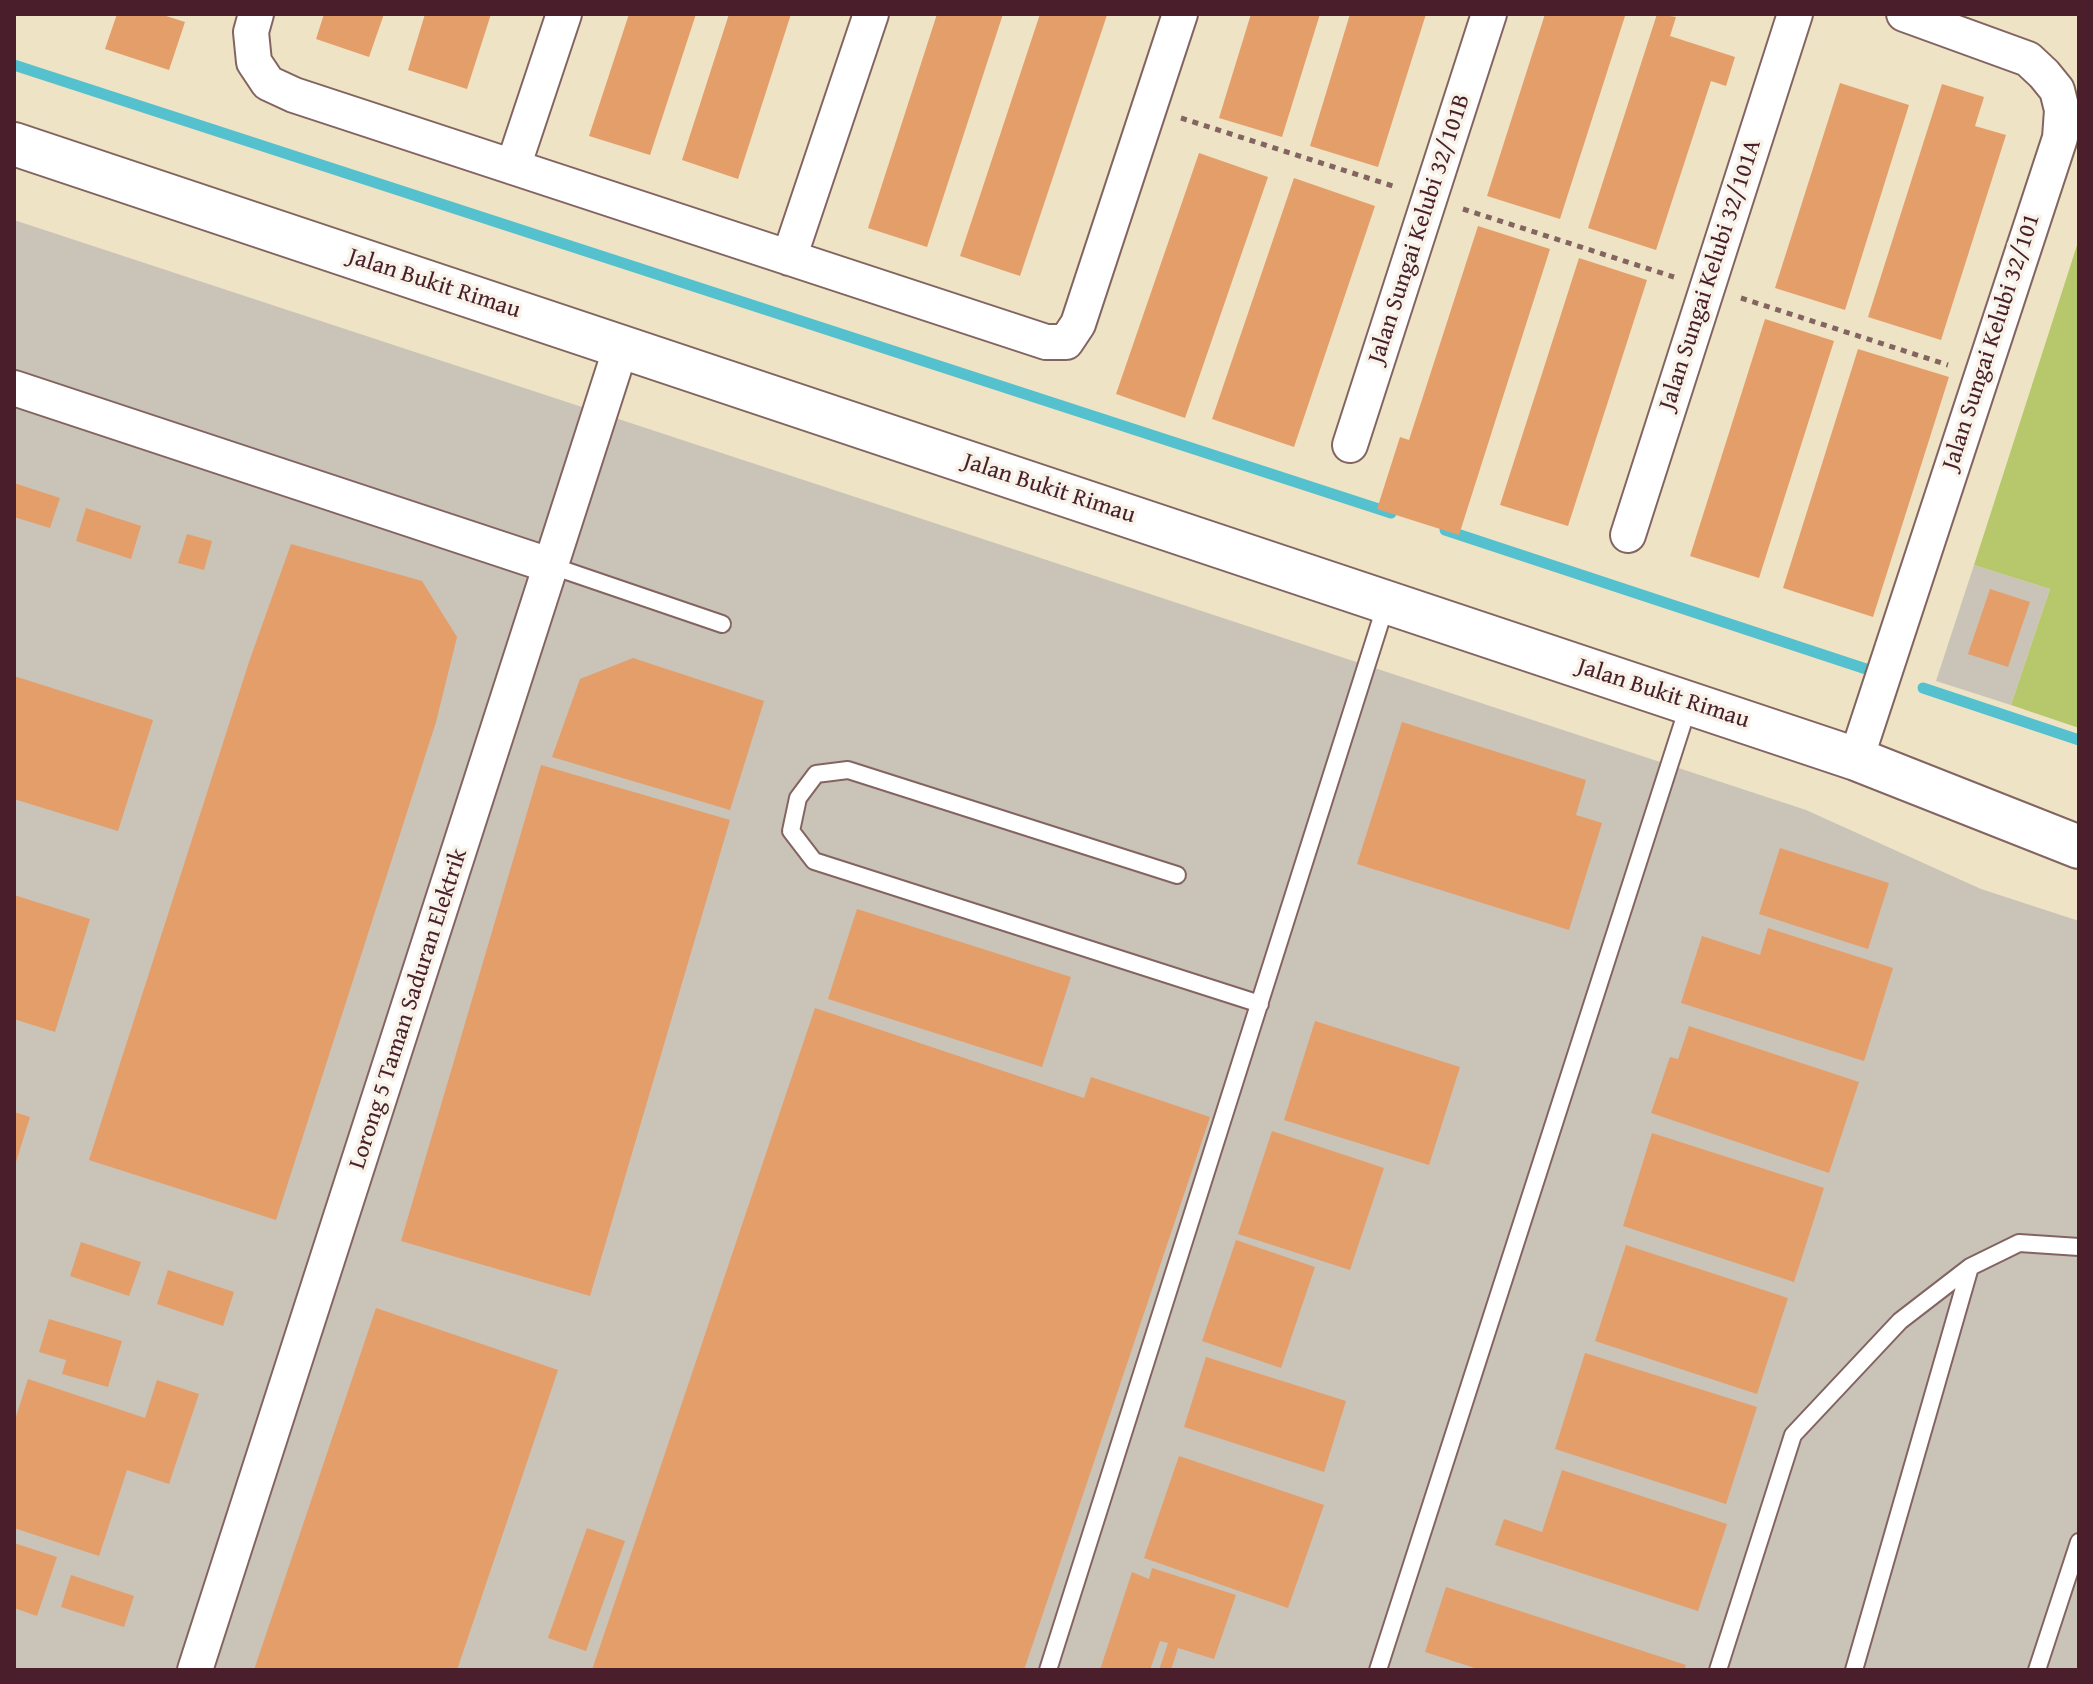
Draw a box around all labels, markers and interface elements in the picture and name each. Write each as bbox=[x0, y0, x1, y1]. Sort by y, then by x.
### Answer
street label: Jalan Sungai Kelubi 32/101B bbox=[1363, 91, 1477, 367]
street label: Jalan Sungai Kelubi 32/101A bbox=[1654, 136, 1768, 414]
street label: Jalan Sungai Kelubi 32/101 bbox=[1937, 210, 2047, 474]
street label: Jalan Bukit Rimau bbox=[344, 243, 524, 325]
street label: Jalan Bukit Rimau bbox=[959, 448, 1139, 530]
street label: Jalan Bukit Rimau bbox=[1573, 653, 1753, 735]
street label: Lorong 5 Taman Saduran Elektrik bbox=[344, 845, 474, 1173]

